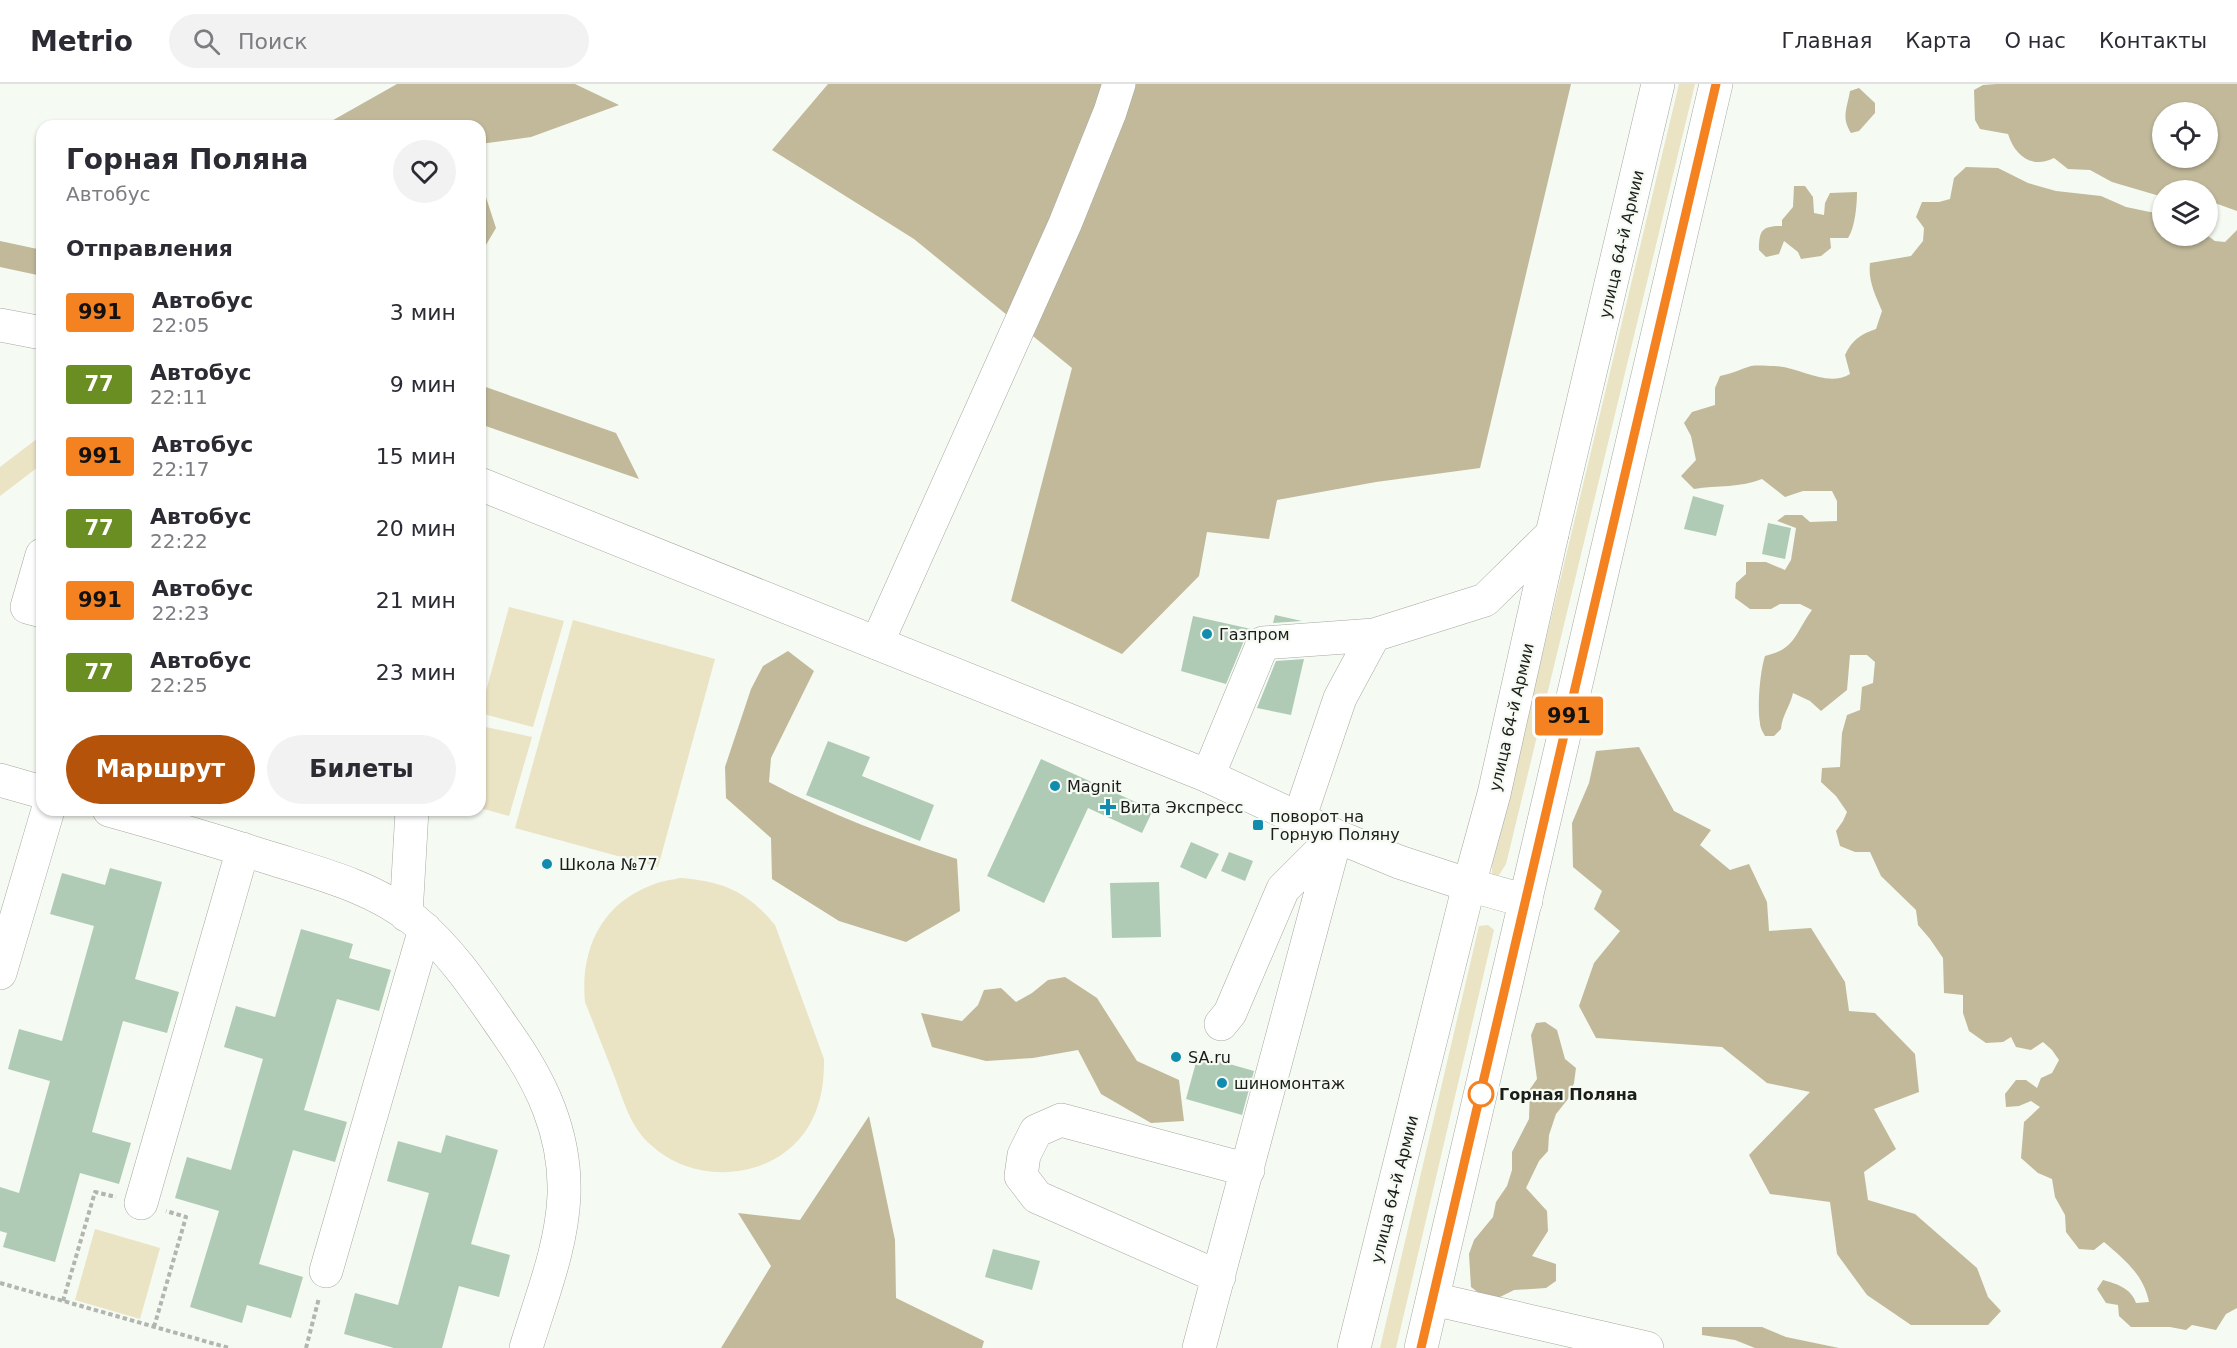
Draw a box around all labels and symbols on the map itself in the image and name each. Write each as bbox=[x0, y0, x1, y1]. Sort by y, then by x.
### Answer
street label: улица 64-й Армии bbox=[1595, 168, 1648, 320]
place label: Газпром bbox=[1219, 625, 1290, 644]
marker: Газпром bbox=[1200, 627, 1214, 641]
street label: улица 64-й Армии bbox=[1485, 641, 1538, 793]
line badge: 991 bbox=[1534, 696, 1604, 736]
place label: Magnit bbox=[1067, 777, 1122, 796]
marker: Magnit bbox=[1048, 779, 1062, 793]
place label: Вита Экспресс bbox=[1120, 798, 1243, 817]
marker: Вита Экспресс bbox=[1101, 800, 1115, 814]
place label: поворот на Горную Поляну bbox=[1270, 807, 1400, 844]
marker: поворот на Горную Поляну bbox=[1251, 818, 1265, 832]
place label: Школа №77 bbox=[559, 855, 658, 874]
marker: Школа №77 bbox=[540, 857, 554, 871]
place label: SA.ru bbox=[1188, 1048, 1231, 1067]
marker: SA.ru bbox=[1169, 1050, 1183, 1064]
place label: шиномонтаж bbox=[1234, 1074, 1345, 1093]
marker: шиномонтаж bbox=[1215, 1076, 1229, 1090]
marker: Горная Поляна bbox=[1468, 1081, 1494, 1107]
place label: Горная Поляна bbox=[1499, 1085, 1638, 1104]
street label: улица 64-й Армии bbox=[1367, 1113, 1422, 1265]

